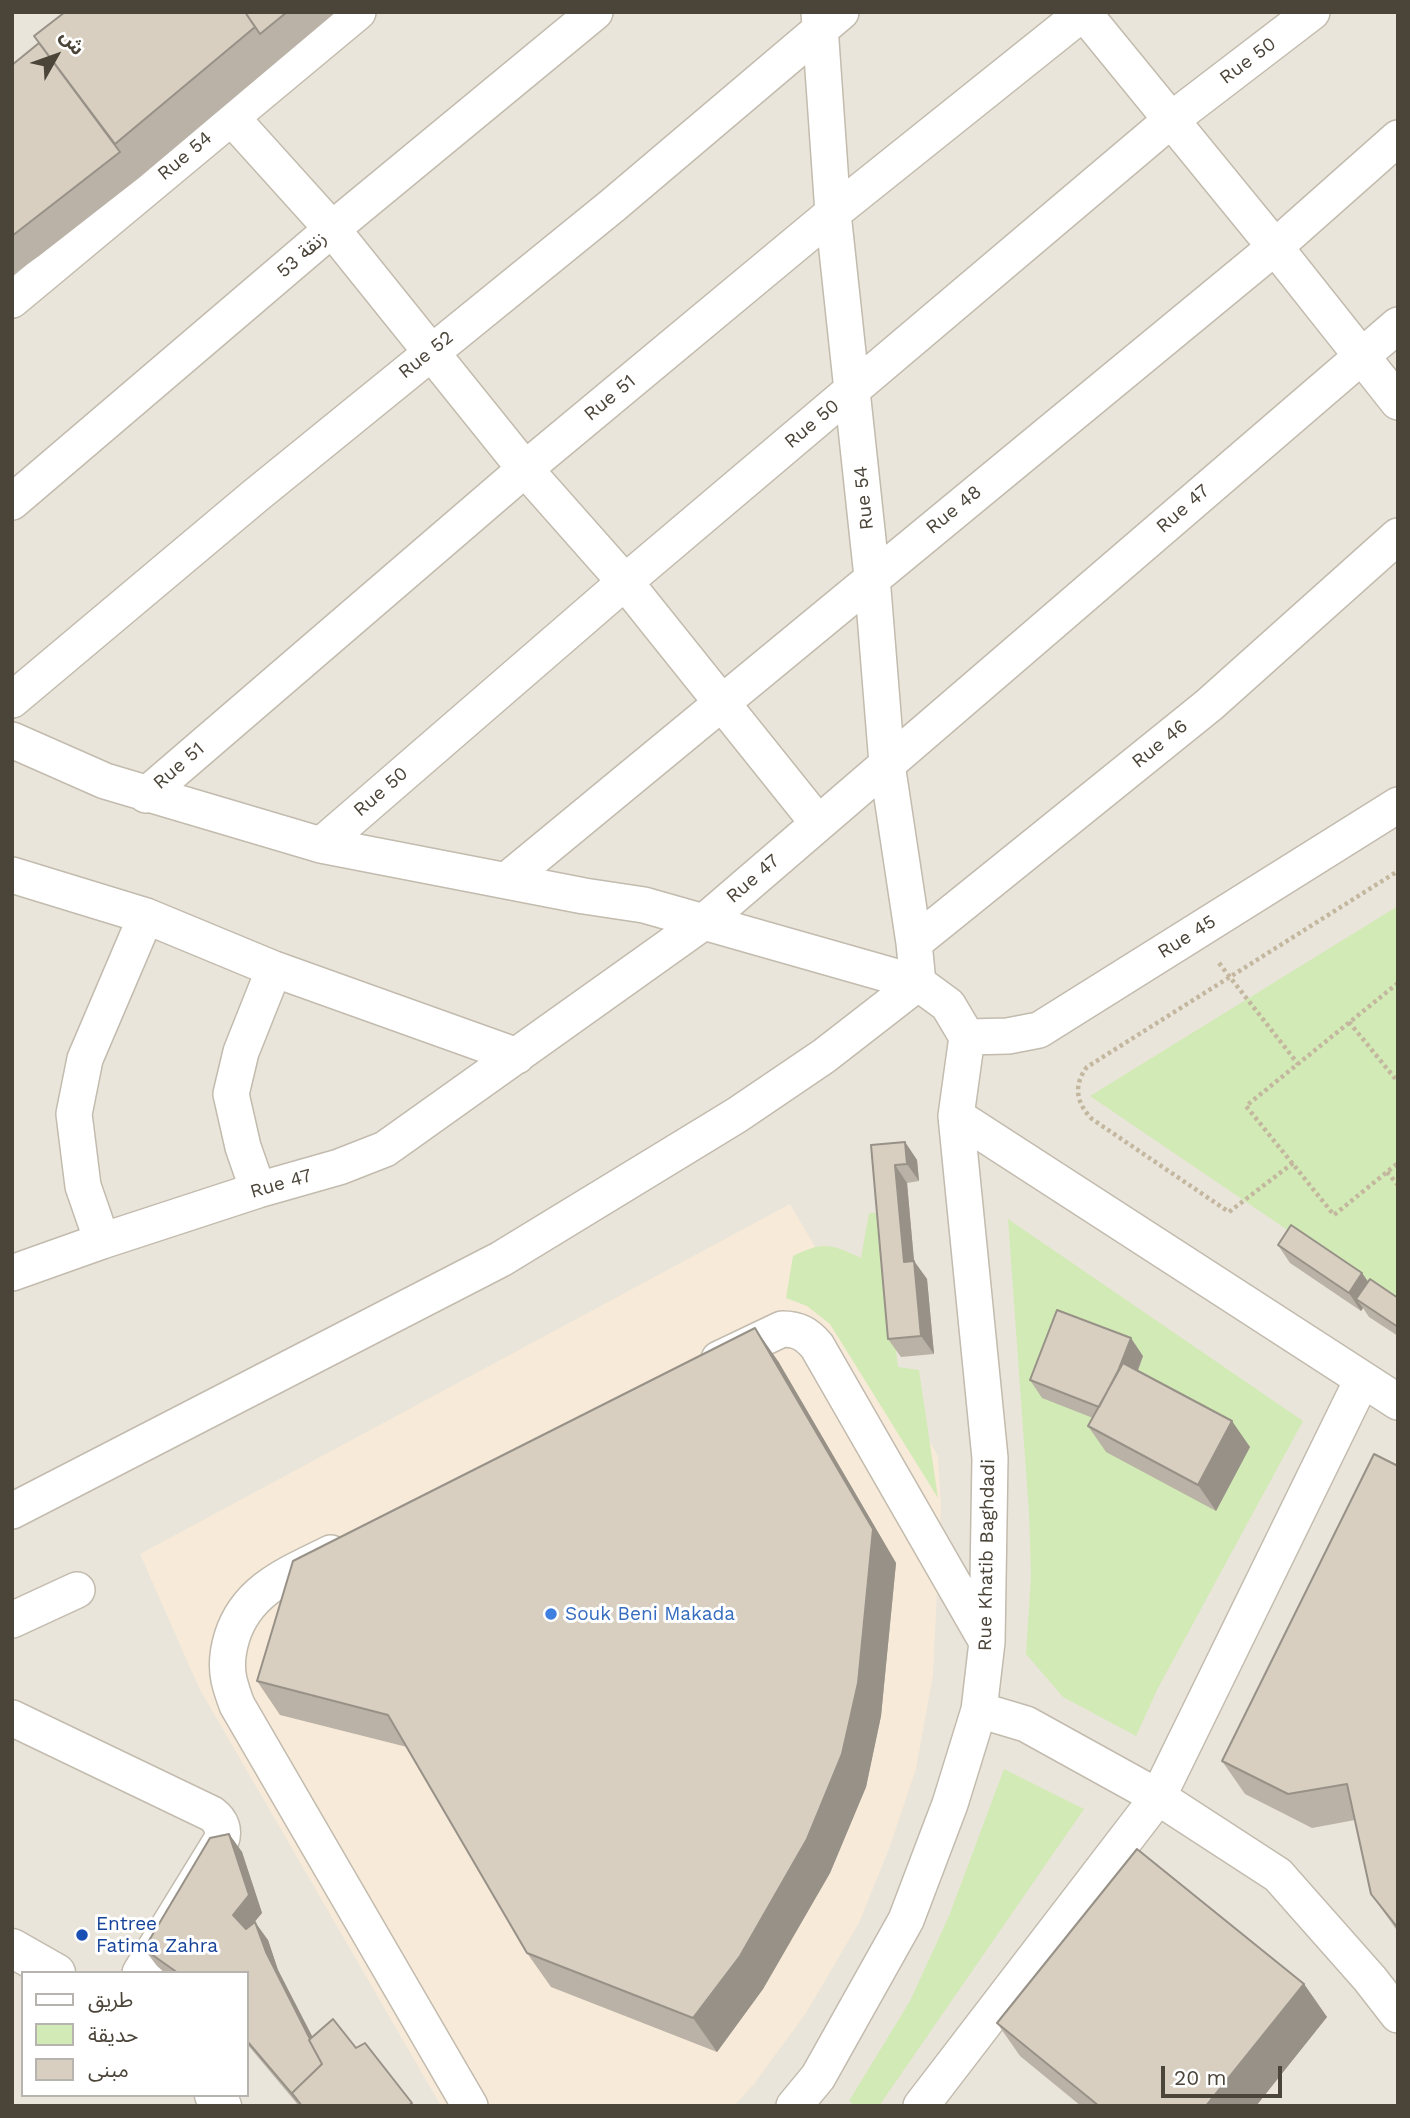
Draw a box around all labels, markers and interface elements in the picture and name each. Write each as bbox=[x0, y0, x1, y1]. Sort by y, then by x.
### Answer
north arrow bbox=[21, 21, 91, 91]
text: ش bbox=[55, 25, 90, 60]
street label: Rue 50 bbox=[1215, 32, 1281, 90]
street label: Rue 54 bbox=[153, 127, 217, 185]
street label: زنقة 53 bbox=[272, 227, 332, 283]
street label: Rue 52 bbox=[394, 326, 458, 384]
street label: Rue 51 bbox=[580, 370, 640, 426]
street label: Rue 50 bbox=[780, 395, 844, 453]
street label: Rue 54 bbox=[849, 465, 879, 531]
street label: Rue 47 bbox=[1152, 480, 1214, 538]
street label: Rue 48 bbox=[922, 481, 986, 539]
street label: Rue 46 bbox=[1128, 715, 1192, 773]
street label: Rue 51 bbox=[149, 738, 209, 794]
street label: Rue 50 bbox=[349, 762, 413, 822]
street label: Rue 47 bbox=[722, 850, 784, 908]
street label: Rue 45 bbox=[1154, 910, 1220, 964]
street label: Rue 47 bbox=[248, 1164, 314, 1204]
street label: Rue Khatib Baghdadi bbox=[974, 1459, 1000, 1651]
place label: Souk Beni Makada bbox=[565, 1603, 735, 1625]
marker: Souk Beni Makada bbox=[543, 1606, 559, 1622]
place label: Entree Fatima Zahra bbox=[96, 1913, 218, 1957]
marker: Entree Fatima Zahra bbox=[74, 1927, 90, 1943]
legend bbox=[21, 1971, 248, 2097]
text: طريق bbox=[88, 1987, 133, 2012]
text: حديقة bbox=[88, 2022, 138, 2047]
scale bar bbox=[1165, 2052, 1286, 2096]
text: مبنى bbox=[88, 2057, 129, 2082]
text: 20 m bbox=[1174, 2065, 1226, 2090]

